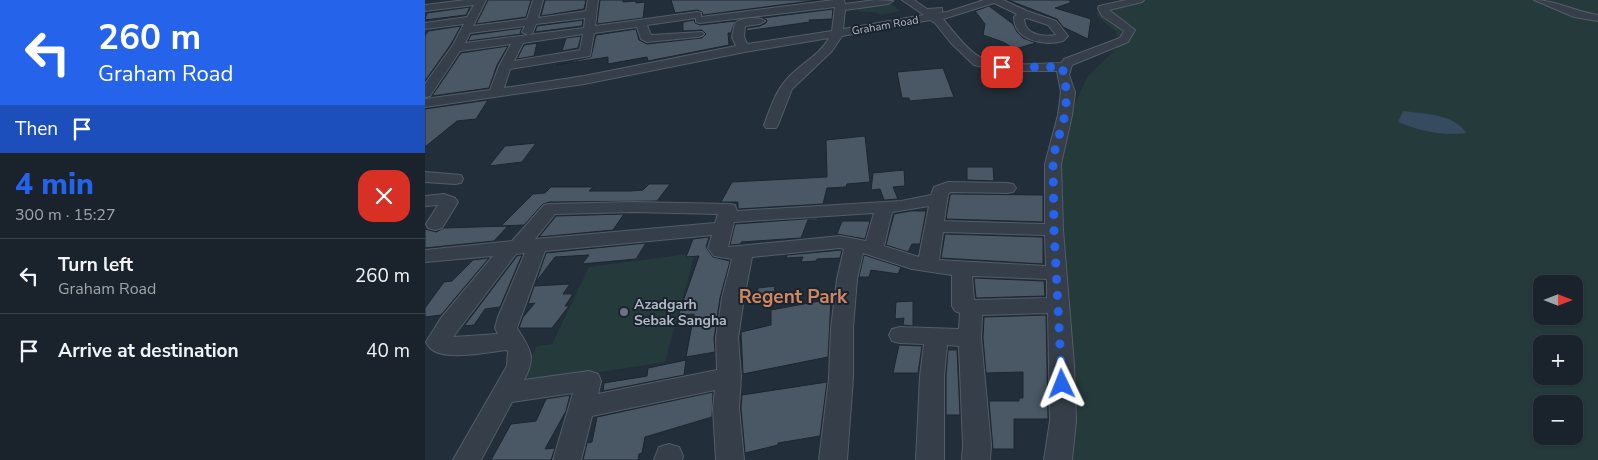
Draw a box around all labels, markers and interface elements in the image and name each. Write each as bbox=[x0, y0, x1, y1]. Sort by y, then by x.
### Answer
street label: Graham Road bbox=[850, 12, 920, 39]
text: 260 m bbox=[98, 14, 201, 61]
icon: left bbox=[15, 20, 80, 85]
pin bbox=[981, 46, 1023, 88]
icon: arrive bbox=[988, 53, 1016, 81]
text: Graham Road bbox=[98, 59, 233, 89]
icon: arrive bbox=[68, 115, 96, 143]
text: Then bbox=[15, 116, 58, 142]
text: 4 min bbox=[15, 164, 94, 205]
button: close bbox=[358, 170, 410, 222]
text: 300 m · 15:27 bbox=[15, 204, 116, 226]
text: Turn left bbox=[58, 252, 133, 278]
icon: left bbox=[15, 262, 43, 290]
text: 260 m bbox=[355, 263, 410, 289]
north arrow bbox=[1533, 275, 1583, 325]
map controls bbox=[1533, 275, 1583, 445]
text: Graham Road bbox=[58, 278, 156, 300]
district label: Regent Park bbox=[739, 284, 848, 310]
place label: Azadgarh Sebak Sangha bbox=[634, 295, 727, 330]
marker: Azadgarh Sebak Sangha bbox=[618, 306, 630, 318]
button: + bbox=[1533, 335, 1583, 385]
icon: arrive bbox=[15, 337, 43, 365]
text: Arrive at destination bbox=[58, 338, 239, 364]
text: 40 m bbox=[366, 338, 410, 364]
position arrow bbox=[1035, 357, 1087, 409]
button: − bbox=[1533, 395, 1583, 445]

